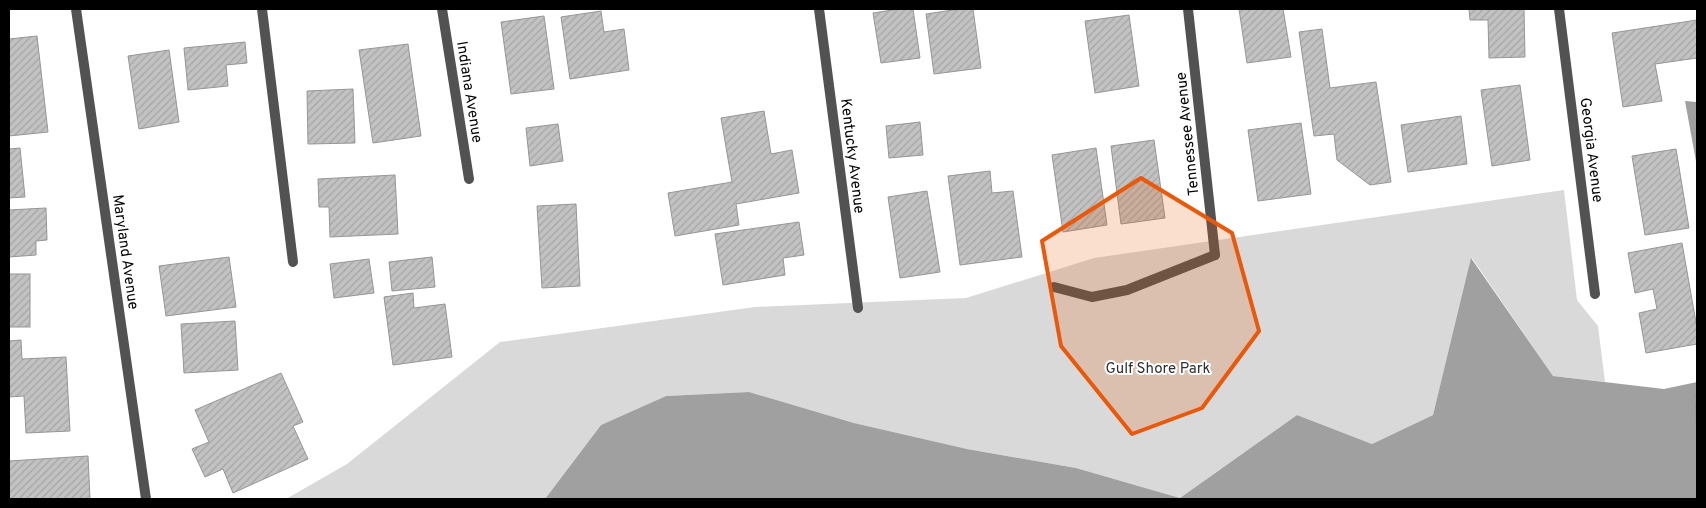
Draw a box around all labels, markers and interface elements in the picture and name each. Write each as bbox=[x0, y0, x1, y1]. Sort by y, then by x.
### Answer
street label: Indiana Avenue bbox=[451, 40, 486, 144]
street label: Tennessee Avenue bbox=[1173, 71, 1204, 197]
street label: Georgia Avenue bbox=[1575, 97, 1606, 204]
street label: Kentucky Avenue bbox=[835, 98, 868, 215]
street label: Maryland Avenue bbox=[107, 194, 142, 311]
park label: Gulf Shore Park bbox=[1105, 360, 1211, 379]

